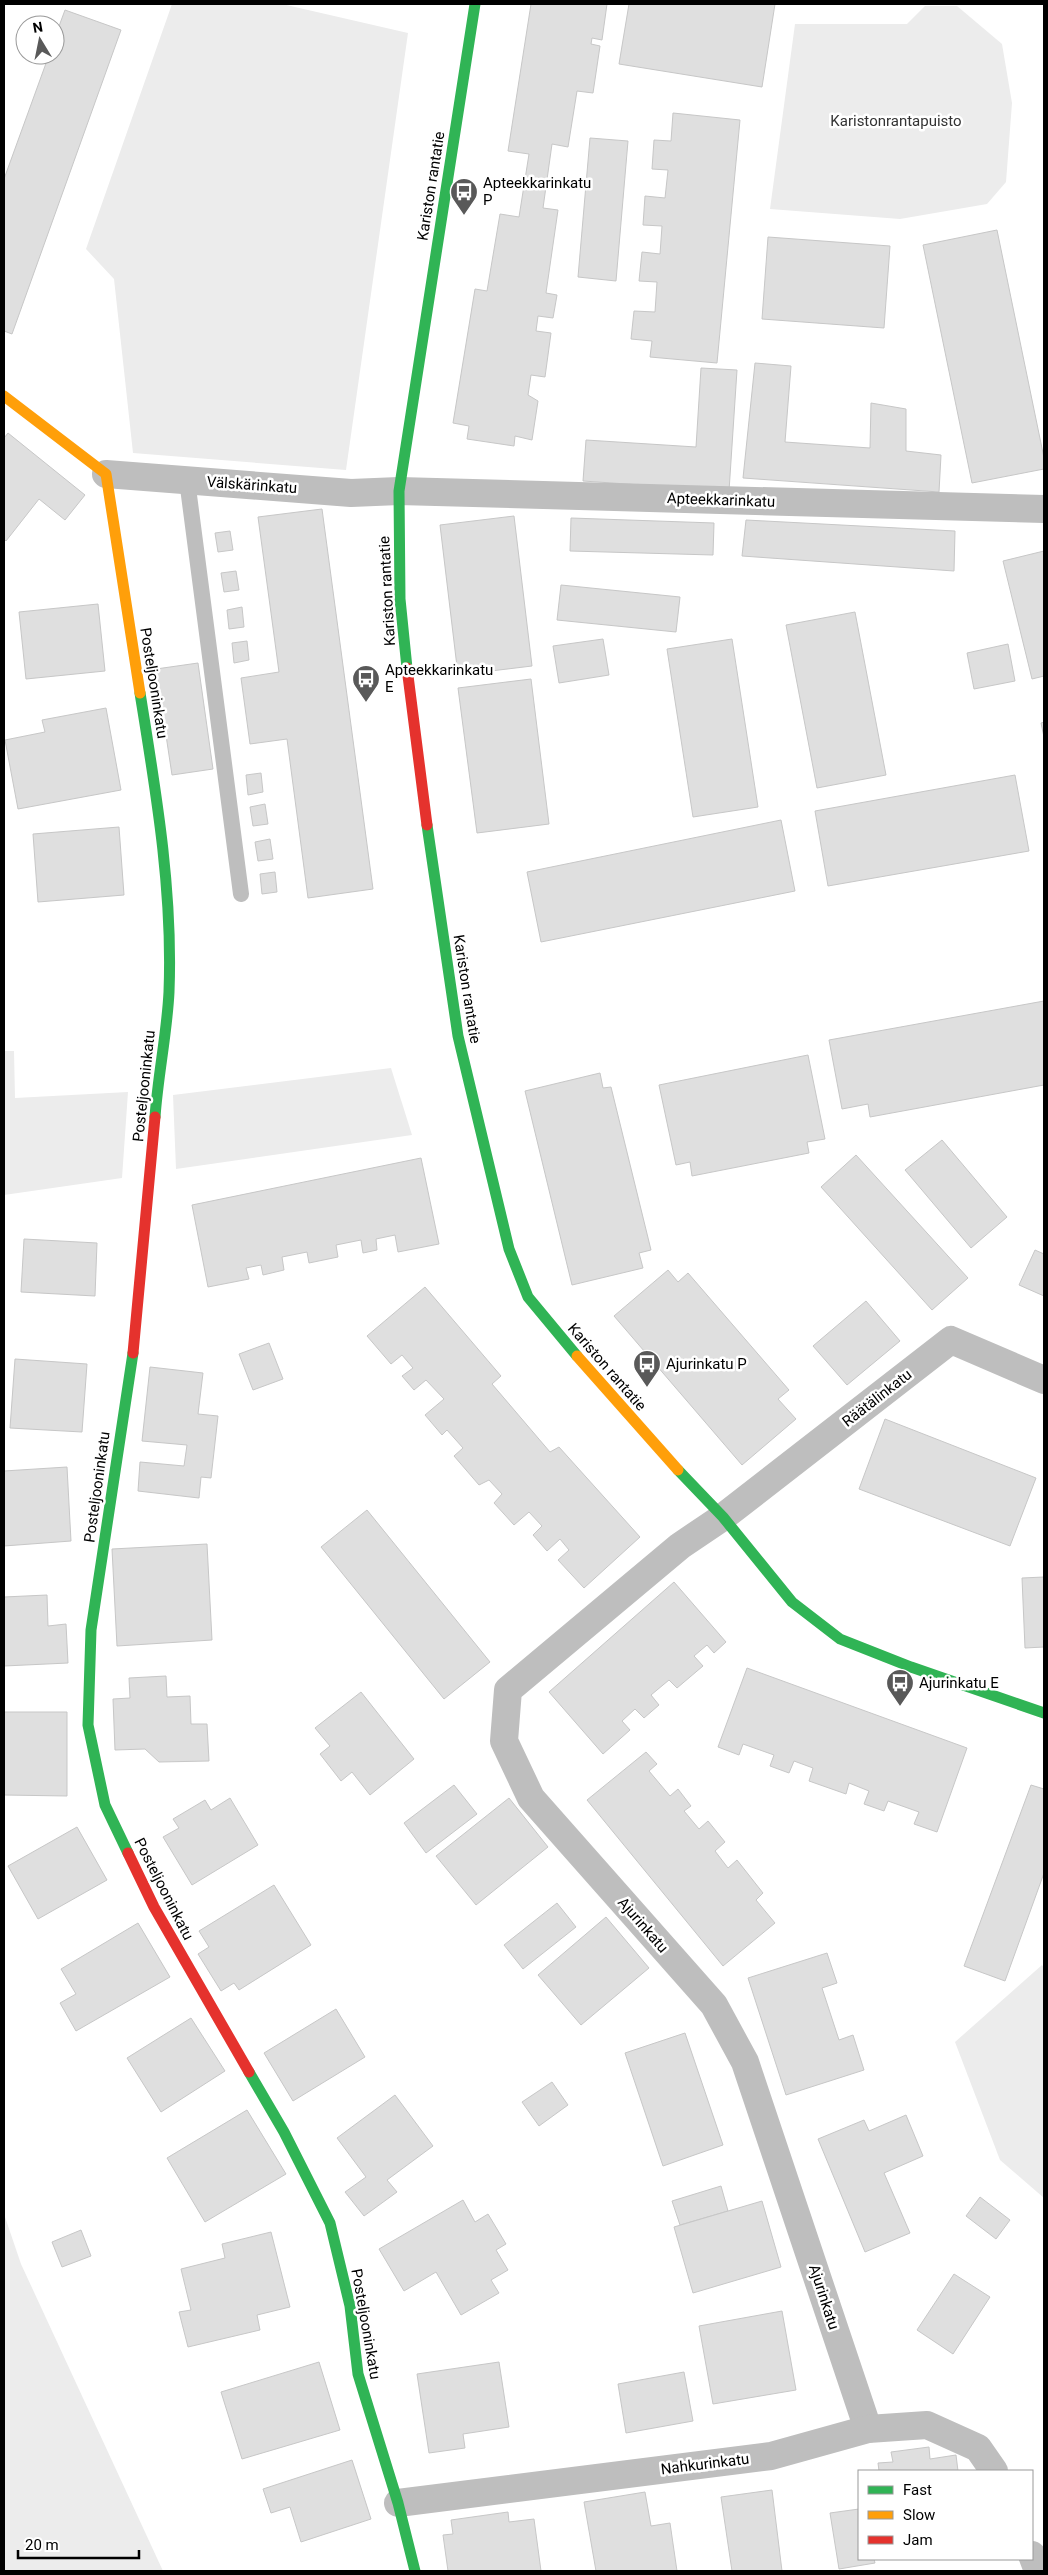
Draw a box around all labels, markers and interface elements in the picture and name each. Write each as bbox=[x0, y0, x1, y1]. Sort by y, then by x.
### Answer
north arrow bbox=[15, 15, 65, 65]
text: N bbox=[31, 18, 44, 36]
park label: Karistonrantapuisto bbox=[830, 112, 962, 130]
street label: Kariston rantatie bbox=[413, 130, 449, 242]
place label: Apteekkarinkatu P bbox=[483, 174, 591, 209]
bus stop icon: Apteekkarinkatu P bbox=[449, 177, 479, 216]
street label: Välskärinkatu bbox=[206, 473, 298, 497]
street label: Apteekkarinkatu bbox=[667, 489, 775, 511]
street label: Kariston rantatie bbox=[375, 535, 399, 646]
street label: Posteljooninkatu bbox=[136, 626, 172, 740]
place label: Apteekkarinkatu E bbox=[385, 661, 493, 696]
bus stop icon: Apteekkarinkatu E bbox=[351, 664, 381, 703]
street label: Kariston rantatie bbox=[449, 933, 485, 1045]
street label: Posteljooninkatu bbox=[129, 1029, 159, 1143]
street label: Kariston rantatie bbox=[564, 1320, 650, 1415]
bus stop icon: Ajurinkatu P bbox=[632, 1349, 662, 1388]
place label: Ajurinkatu P bbox=[666, 1355, 747, 1373]
street label: Räätälinkatu bbox=[839, 1365, 915, 1431]
street label: Posteljooninkatu bbox=[80, 1430, 114, 1544]
bus stop icon: Ajurinkatu E bbox=[885, 1668, 915, 1707]
place label: Ajurinkatu E bbox=[919, 1674, 999, 1692]
street label: Posteljooninkatu bbox=[131, 1835, 197, 1943]
street label: Ajurinkatu bbox=[614, 1894, 672, 1956]
street label: Ajurinkatu bbox=[805, 2262, 843, 2332]
street label: Posteljooninkatu bbox=[347, 2267, 385, 2381]
street label: Nahkurinkatu bbox=[660, 2450, 750, 2478]
legend bbox=[858, 2470, 1033, 2560]
text: Fast bbox=[903, 2481, 932, 2499]
text: Slow bbox=[903, 2506, 935, 2524]
scale bar bbox=[18, 2528, 139, 2560]
text: Jam bbox=[903, 2531, 933, 2549]
text: 20 m bbox=[25, 2536, 59, 2554]

